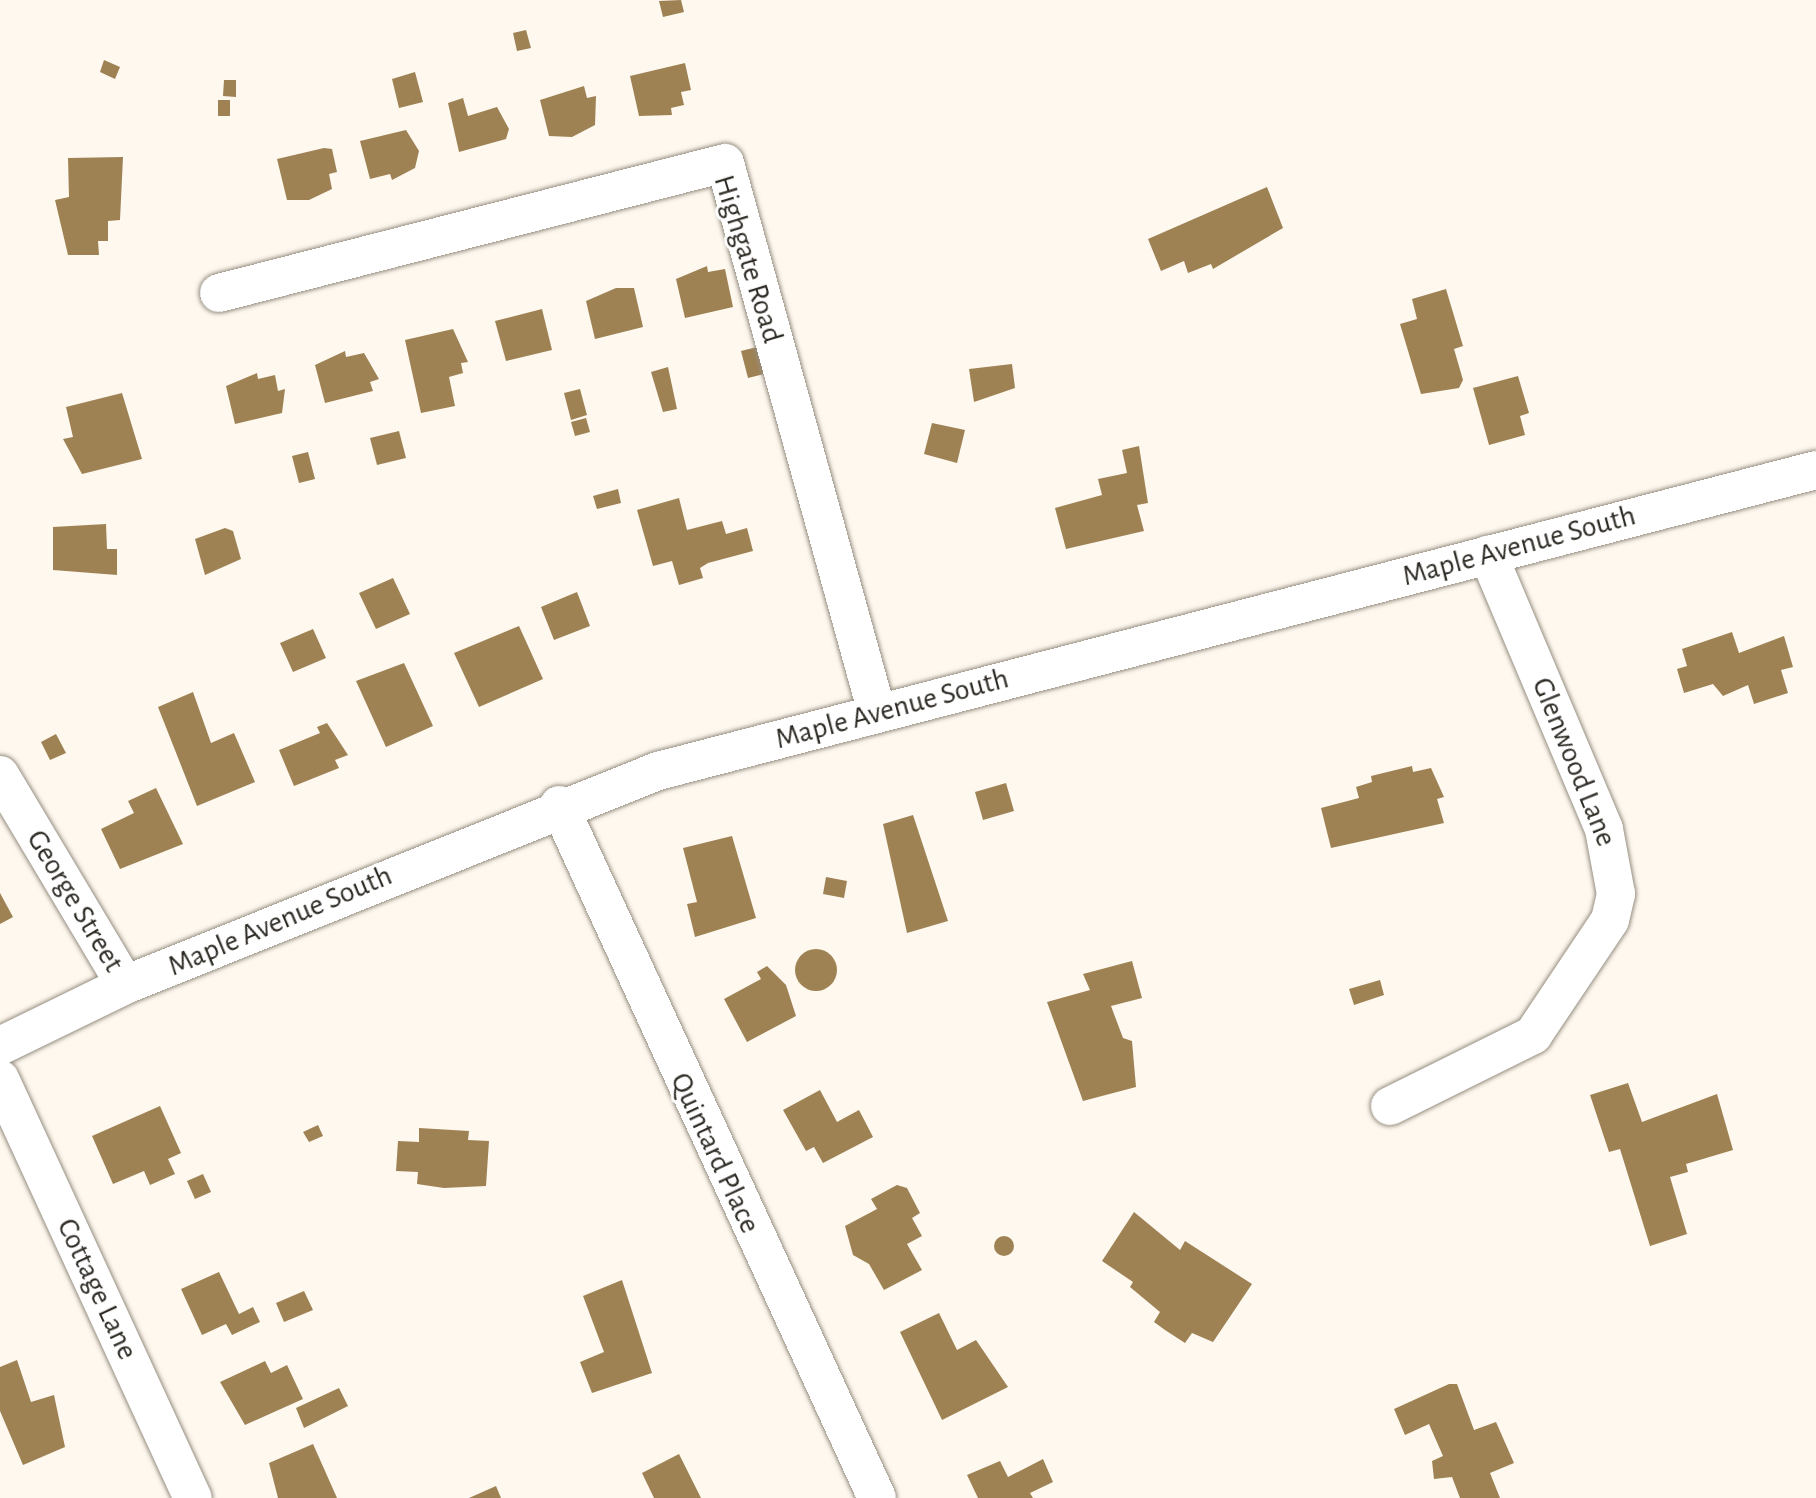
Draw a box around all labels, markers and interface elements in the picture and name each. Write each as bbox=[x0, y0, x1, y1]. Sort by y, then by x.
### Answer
street label: Highgate Road bbox=[705, 171, 791, 347]
street label: Maple Avenue South bbox=[1399, 498, 1639, 594]
street label: Maple Avenue South bbox=[772, 661, 1012, 757]
street label: Glenwood Lane bbox=[1524, 672, 1624, 852]
street label: George Street bbox=[19, 823, 131, 979]
street label: Maple Avenue South bbox=[163, 858, 397, 984]
street label: Quintard Place bbox=[662, 1067, 768, 1239]
street label: Cottage Lane bbox=[49, 1213, 145, 1365]

